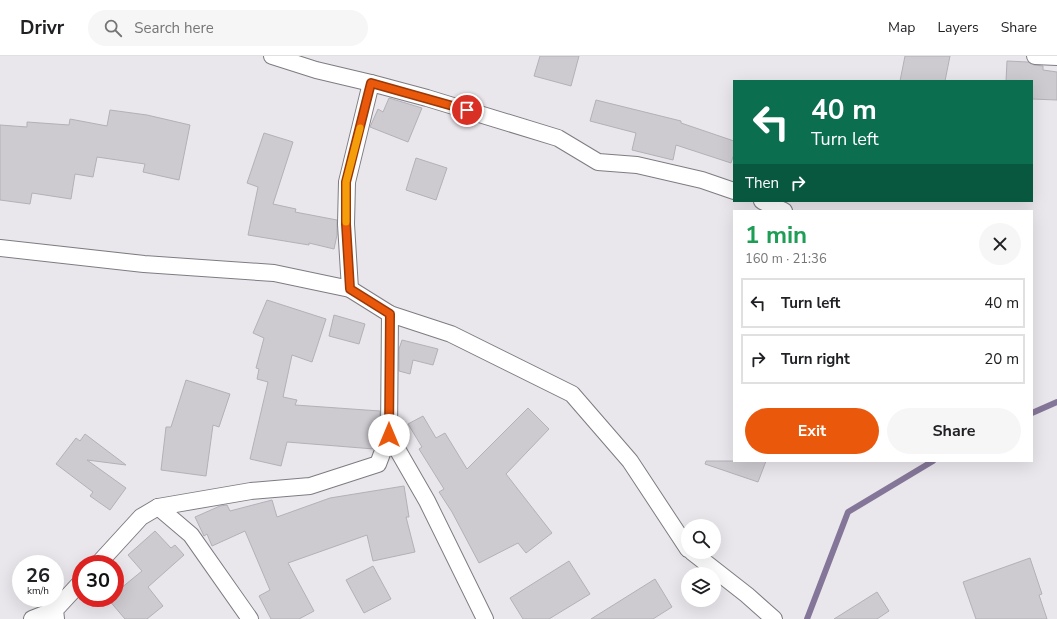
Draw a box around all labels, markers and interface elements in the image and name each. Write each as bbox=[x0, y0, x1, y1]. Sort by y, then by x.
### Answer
search box bbox=[88, 10, 368, 46]
text: Drivr bbox=[20, 15, 64, 41]
icon: search bbox=[102, 17, 124, 39]
text: Search here bbox=[134, 18, 214, 38]
text: Map bbox=[888, 18, 915, 37]
text: Layers bbox=[937, 18, 979, 37]
text: Share bbox=[1001, 18, 1037, 37]
text: 40 m bbox=[811, 91, 877, 129]
pin bbox=[450, 93, 484, 127]
icon: left bbox=[745, 96, 797, 148]
icon: arrive bbox=[456, 99, 478, 121]
text: Turn left bbox=[811, 127, 879, 151]
icon: right bbox=[787, 172, 809, 194]
text: Then bbox=[745, 173, 779, 193]
text: 1 min bbox=[745, 219, 807, 251]
button: close bbox=[979, 223, 1021, 265]
text: 160 m · 21:36 bbox=[745, 250, 827, 268]
icon: left bbox=[747, 292, 769, 314]
text: Turn left bbox=[781, 293, 840, 313]
text: 40 m bbox=[984, 293, 1019, 313]
icon: right bbox=[747, 348, 769, 370]
text: Turn right bbox=[781, 349, 850, 369]
text: 20 m bbox=[984, 349, 1019, 369]
button: Exit bbox=[745, 408, 879, 454]
button: Share bbox=[887, 408, 1021, 454]
position arrow bbox=[368, 414, 410, 456]
map controls bbox=[681, 519, 721, 607]
button: search bbox=[681, 519, 721, 559]
speed limit sign: 30 bbox=[72, 555, 124, 607]
text: 26 bbox=[26, 562, 50, 589]
button: layers bbox=[681, 567, 721, 607]
text: km/h bbox=[27, 584, 49, 598]

